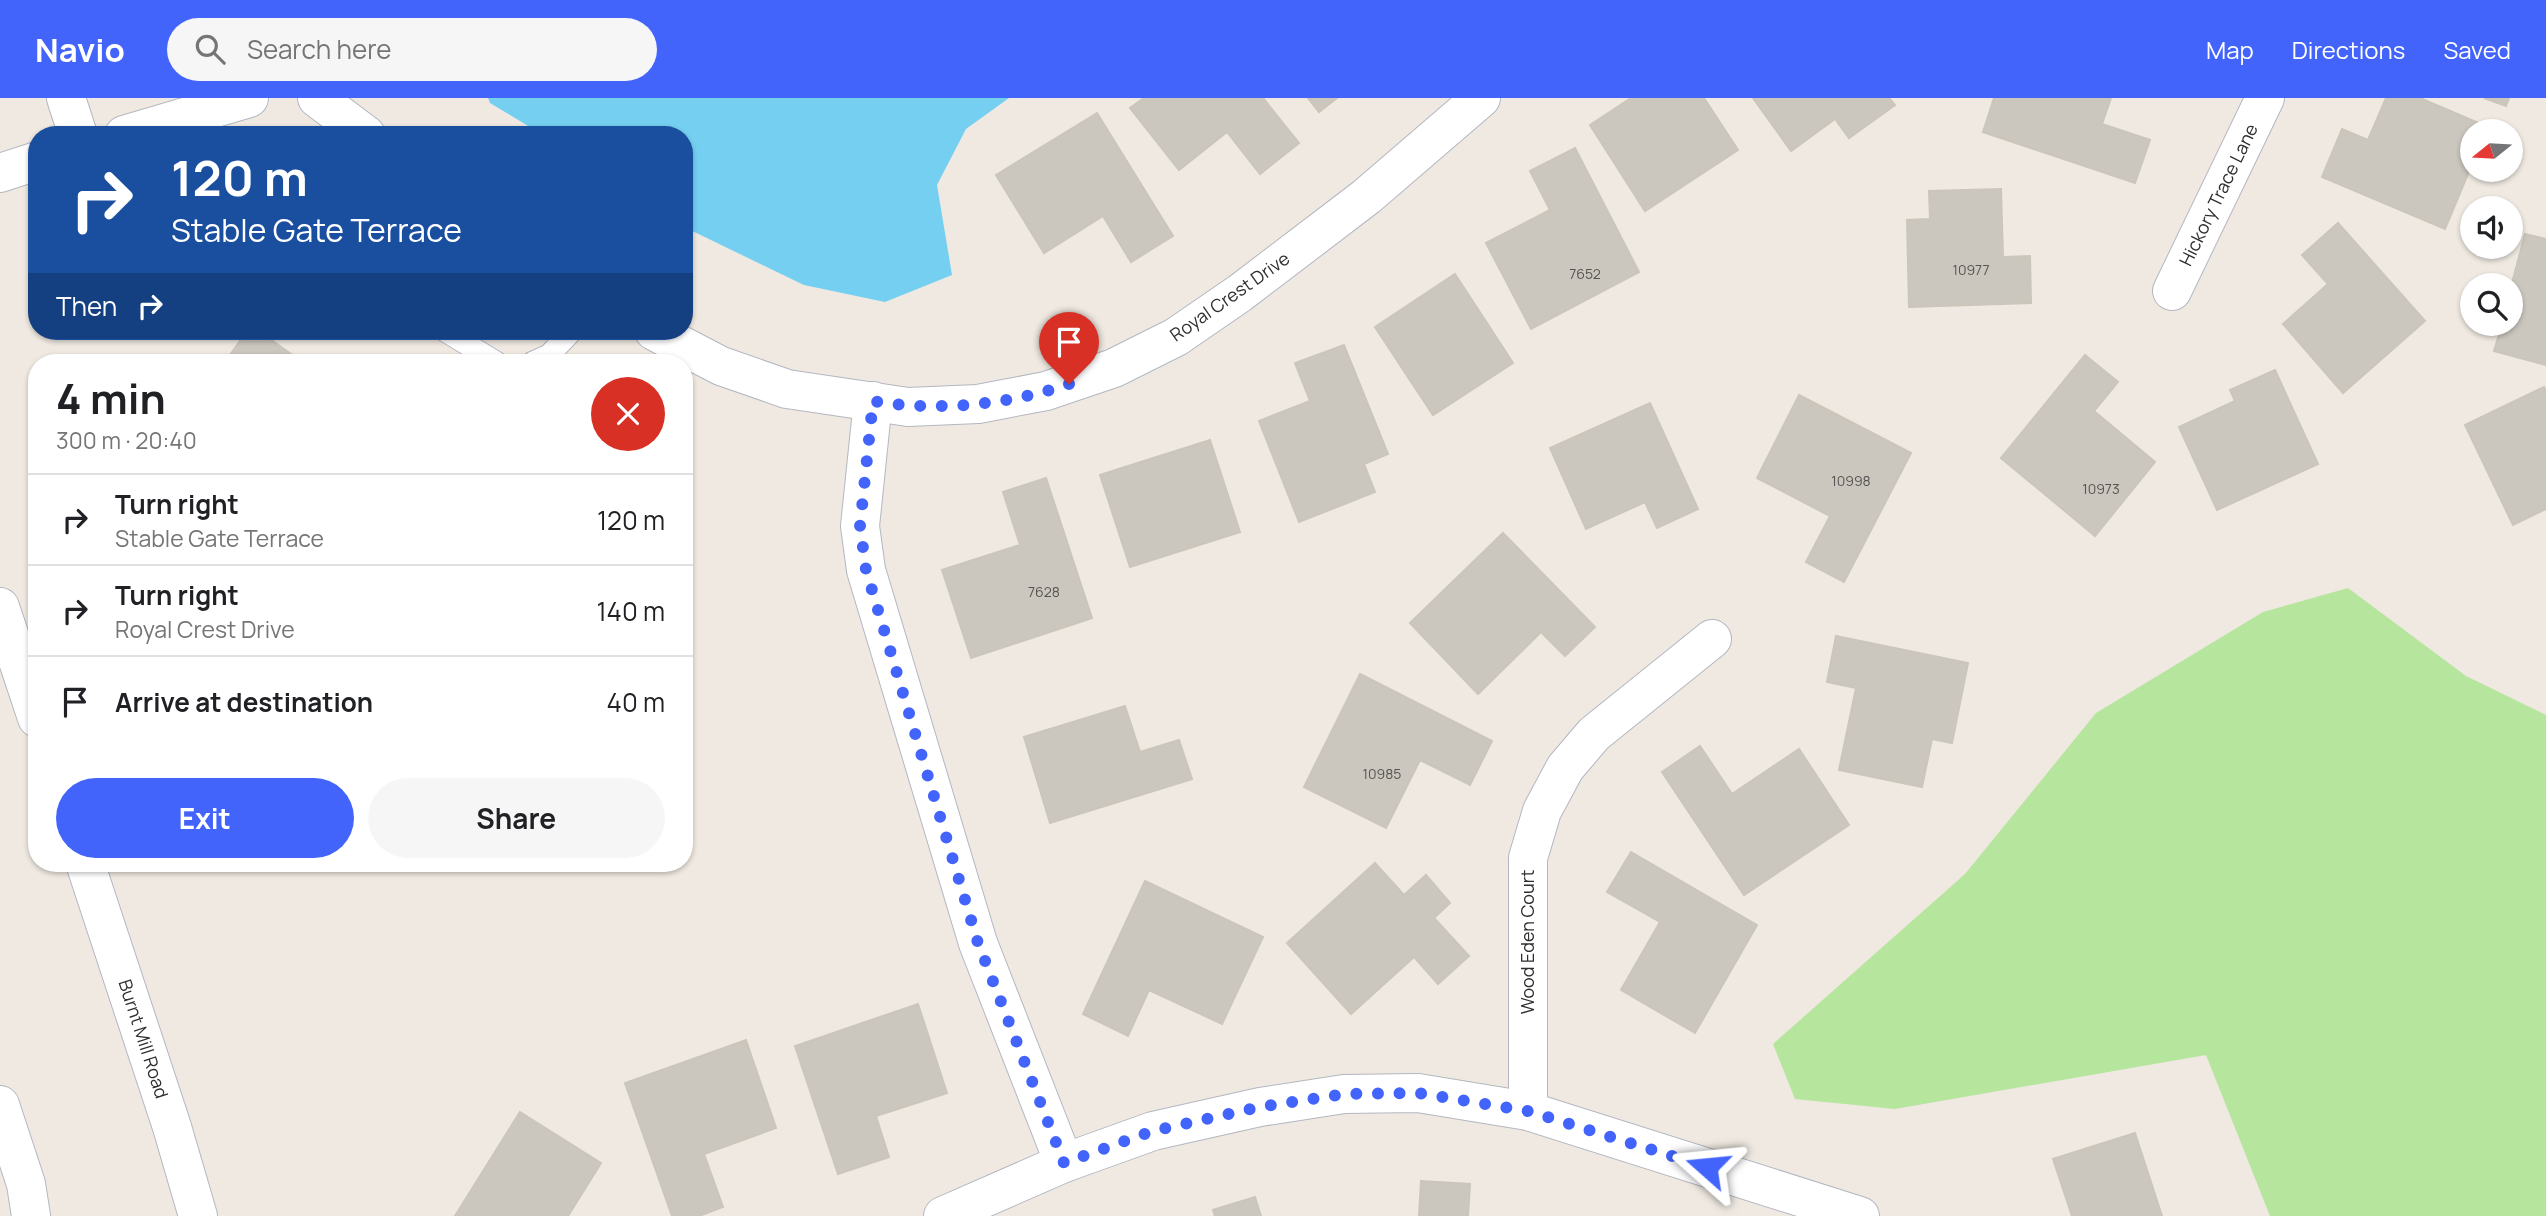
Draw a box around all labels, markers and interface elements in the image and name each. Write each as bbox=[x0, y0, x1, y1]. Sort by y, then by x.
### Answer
search box bbox=[167, 18, 657, 81]
text: Navio bbox=[35, 27, 125, 72]
icon: search bbox=[191, 30, 229, 68]
text: Search here bbox=[247, 31, 391, 67]
text: Map bbox=[2206, 33, 2254, 66]
text: Directions bbox=[2292, 33, 2405, 66]
text: Saved bbox=[2443, 33, 2511, 66]
street label: Hickory Trace Lane bbox=[2173, 119, 2263, 270]
north arrow bbox=[2460, 119, 2524, 182]
map controls bbox=[2460, 119, 2523, 336]
text: 120 m bbox=[171, 144, 308, 211]
icon: right bbox=[56, 154, 147, 245]
button: sound bbox=[2460, 196, 2523, 259]
text: Stable Gate Terrace bbox=[171, 208, 462, 252]
street label: Royal Crest Drive bbox=[1165, 246, 1294, 346]
house number: 10977 bbox=[1953, 260, 1989, 279]
house number: 7652 bbox=[1569, 264, 1601, 283]
button: search bbox=[2460, 273, 2523, 336]
icon: right bbox=[131, 287, 169, 325]
text: Then bbox=[56, 288, 117, 324]
pin bbox=[1039, 312, 1099, 384]
icon: arrive bbox=[1050, 323, 1088, 361]
text: 4 min bbox=[56, 369, 166, 427]
button: close bbox=[591, 377, 665, 451]
text: 300 m · 20:40 bbox=[56, 424, 197, 456]
house number: 10998 bbox=[1831, 471, 1871, 490]
house number: 10973 bbox=[2082, 479, 2120, 498]
text: Turn right bbox=[115, 486, 239, 522]
icon: right bbox=[56, 501, 94, 539]
text: 120 m bbox=[597, 502, 665, 538]
text: Stable Gate Terrace bbox=[115, 522, 324, 554]
text: Turn right bbox=[115, 577, 239, 613]
house number: 7628 bbox=[1028, 582, 1060, 601]
icon: right bbox=[56, 592, 94, 630]
text: 140 m bbox=[596, 593, 665, 629]
text: Royal Crest Drive bbox=[115, 613, 295, 645]
icon: arrive bbox=[56, 683, 94, 721]
text: Arrive at destination bbox=[115, 684, 373, 720]
text: 40 m bbox=[607, 684, 665, 720]
house number: 10985 bbox=[1363, 764, 1401, 783]
button: Exit bbox=[56, 778, 354, 858]
button: Share bbox=[368, 778, 665, 858]
street label: Wood Eden Court bbox=[1515, 870, 1539, 1014]
street label: Burnt Mill Road bbox=[113, 976, 174, 1101]
position arrow bbox=[1670, 1130, 1744, 1204]

